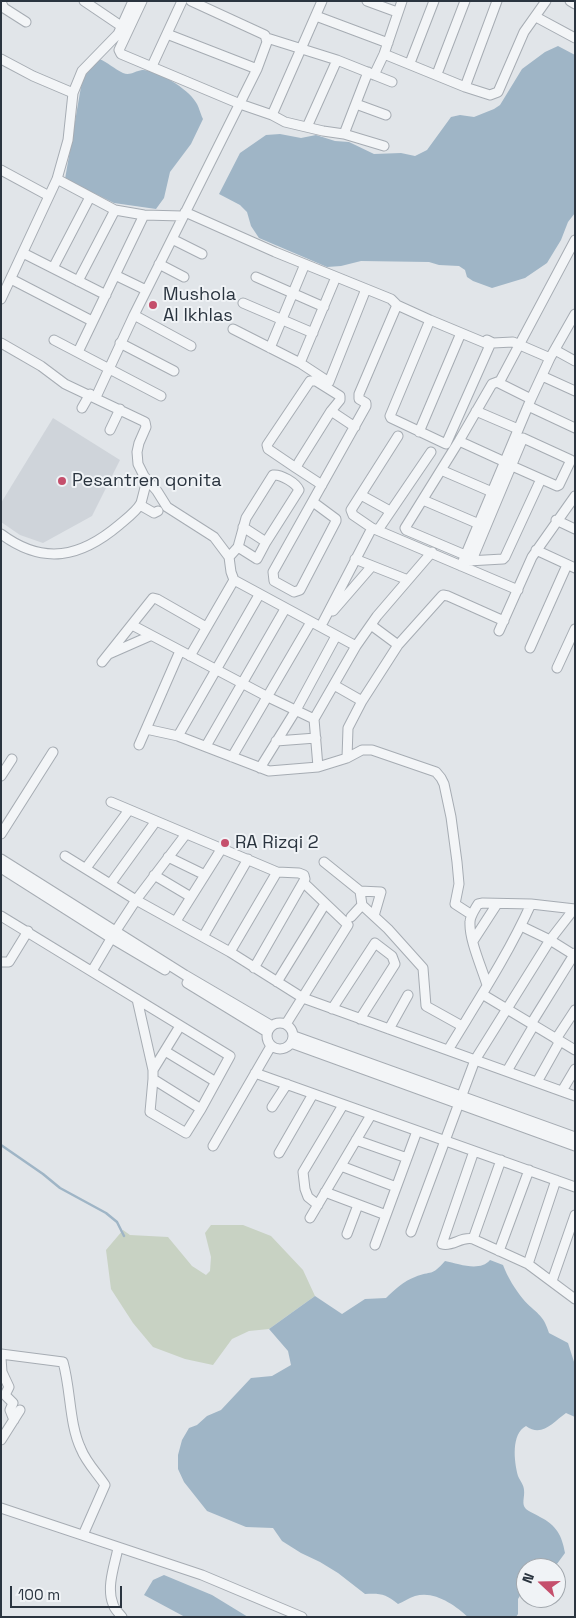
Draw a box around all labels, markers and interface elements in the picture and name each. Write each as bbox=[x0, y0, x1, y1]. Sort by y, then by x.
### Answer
place label: Mushola Al Ikhlas bbox=[163, 284, 236, 326]
marker: Mushola Al Ikhlas bbox=[147, 299, 159, 311]
place label: Pesantren qonita bbox=[72, 470, 222, 492]
marker: Pesantren qonita bbox=[56, 475, 68, 487]
place label: RA Rizqi 2 bbox=[235, 832, 319, 854]
marker: RA Rizqi 2 bbox=[219, 837, 231, 849]
north arrow bbox=[516, 1558, 566, 1608]
text: N bbox=[518, 1570, 538, 1586]
scale bar bbox=[12, 1576, 125, 1608]
text: 100 m bbox=[18, 1585, 60, 1604]

